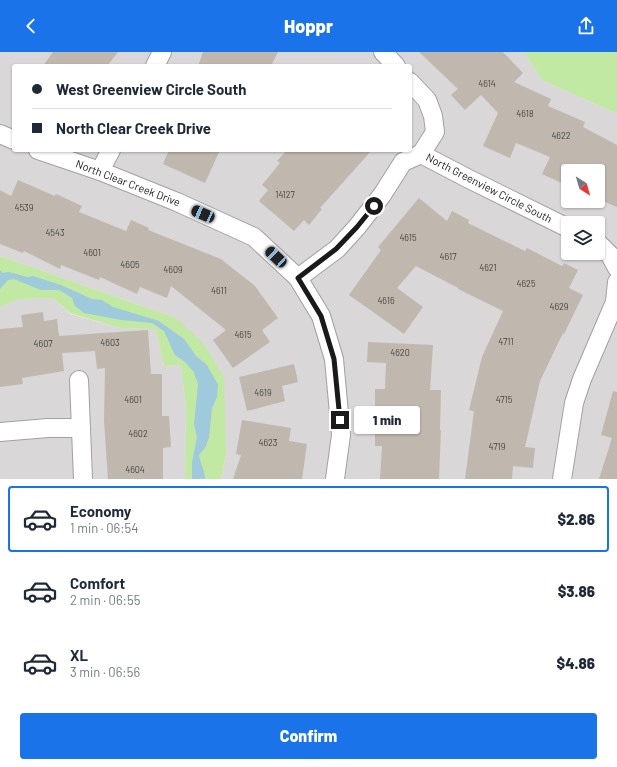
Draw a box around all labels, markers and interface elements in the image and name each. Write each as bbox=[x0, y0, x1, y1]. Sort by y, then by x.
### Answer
icon: back bbox=[20, 15, 42, 37]
text: Hoppr bbox=[284, 15, 333, 37]
icon: share bbox=[575, 15, 597, 37]
house number: 4614 bbox=[478, 78, 496, 89]
text: West Greenview Circle South bbox=[56, 80, 246, 98]
house number: 4618 bbox=[516, 108, 534, 119]
text: North Clear Creek Drive bbox=[56, 119, 211, 137]
house number: 4622 bbox=[551, 130, 571, 141]
street label: North Greenview Circle South bbox=[424, 150, 555, 225]
street label: North Clear Creek Drive bbox=[74, 157, 183, 209]
north arrow bbox=[561, 164, 605, 208]
map controls bbox=[561, 164, 605, 260]
house number: 14127 bbox=[275, 189, 295, 200]
route start bbox=[365, 197, 383, 215]
house number: 4539 bbox=[15, 202, 34, 213]
car bbox=[190, 204, 216, 224]
button: layers bbox=[561, 216, 605, 260]
house number: 4543 bbox=[45, 227, 65, 238]
house number: 4615 bbox=[399, 232, 417, 243]
car bbox=[263, 244, 289, 270]
house number: 4601 bbox=[83, 247, 101, 258]
house number: 4617 bbox=[440, 251, 457, 262]
house number: 4605 bbox=[120, 259, 140, 270]
house number: 4621 bbox=[479, 262, 497, 273]
house number: 4609 bbox=[163, 264, 183, 275]
house number: 4625 bbox=[516, 278, 536, 289]
house number: 4611 bbox=[211, 285, 227, 296]
house number: 4616 bbox=[377, 295, 395, 306]
house number: 4629 bbox=[549, 301, 569, 312]
house number: 4615 bbox=[234, 329, 252, 340]
house number: 4711 bbox=[498, 336, 514, 347]
house number: 4603 bbox=[100, 337, 120, 348]
house number: 4607 bbox=[34, 338, 53, 349]
house number: 4620 bbox=[390, 347, 410, 358]
house number: 4619 bbox=[254, 387, 272, 398]
house number: 4601 bbox=[124, 394, 142, 405]
house number: 4715 bbox=[496, 394, 513, 405]
callout: 1 min bbox=[354, 406, 420, 434]
route end bbox=[331, 411, 349, 429]
text: 1 min bbox=[373, 412, 401, 428]
house number: 4602 bbox=[128, 428, 148, 439]
house number: 4623 bbox=[259, 437, 278, 448]
house number: 4719 bbox=[489, 441, 506, 452]
house number: 4604 bbox=[125, 464, 145, 475]
icon: car bbox=[22, 501, 58, 537]
text: Economy bbox=[70, 502, 131, 520]
text: $2.86 bbox=[557, 510, 595, 528]
text: 1 min · 06:54 bbox=[70, 520, 138, 536]
icon: car bbox=[22, 573, 58, 609]
text: Comfort bbox=[70, 574, 125, 592]
text: $3.86 bbox=[558, 582, 595, 600]
text: 2 min · 06:55 bbox=[70, 592, 140, 608]
icon: car bbox=[22, 645, 58, 681]
text: XL bbox=[70, 646, 88, 664]
text: $4.86 bbox=[557, 654, 595, 672]
text: 3 min · 06:56 bbox=[70, 664, 140, 680]
button: Confirm bbox=[20, 713, 597, 759]

